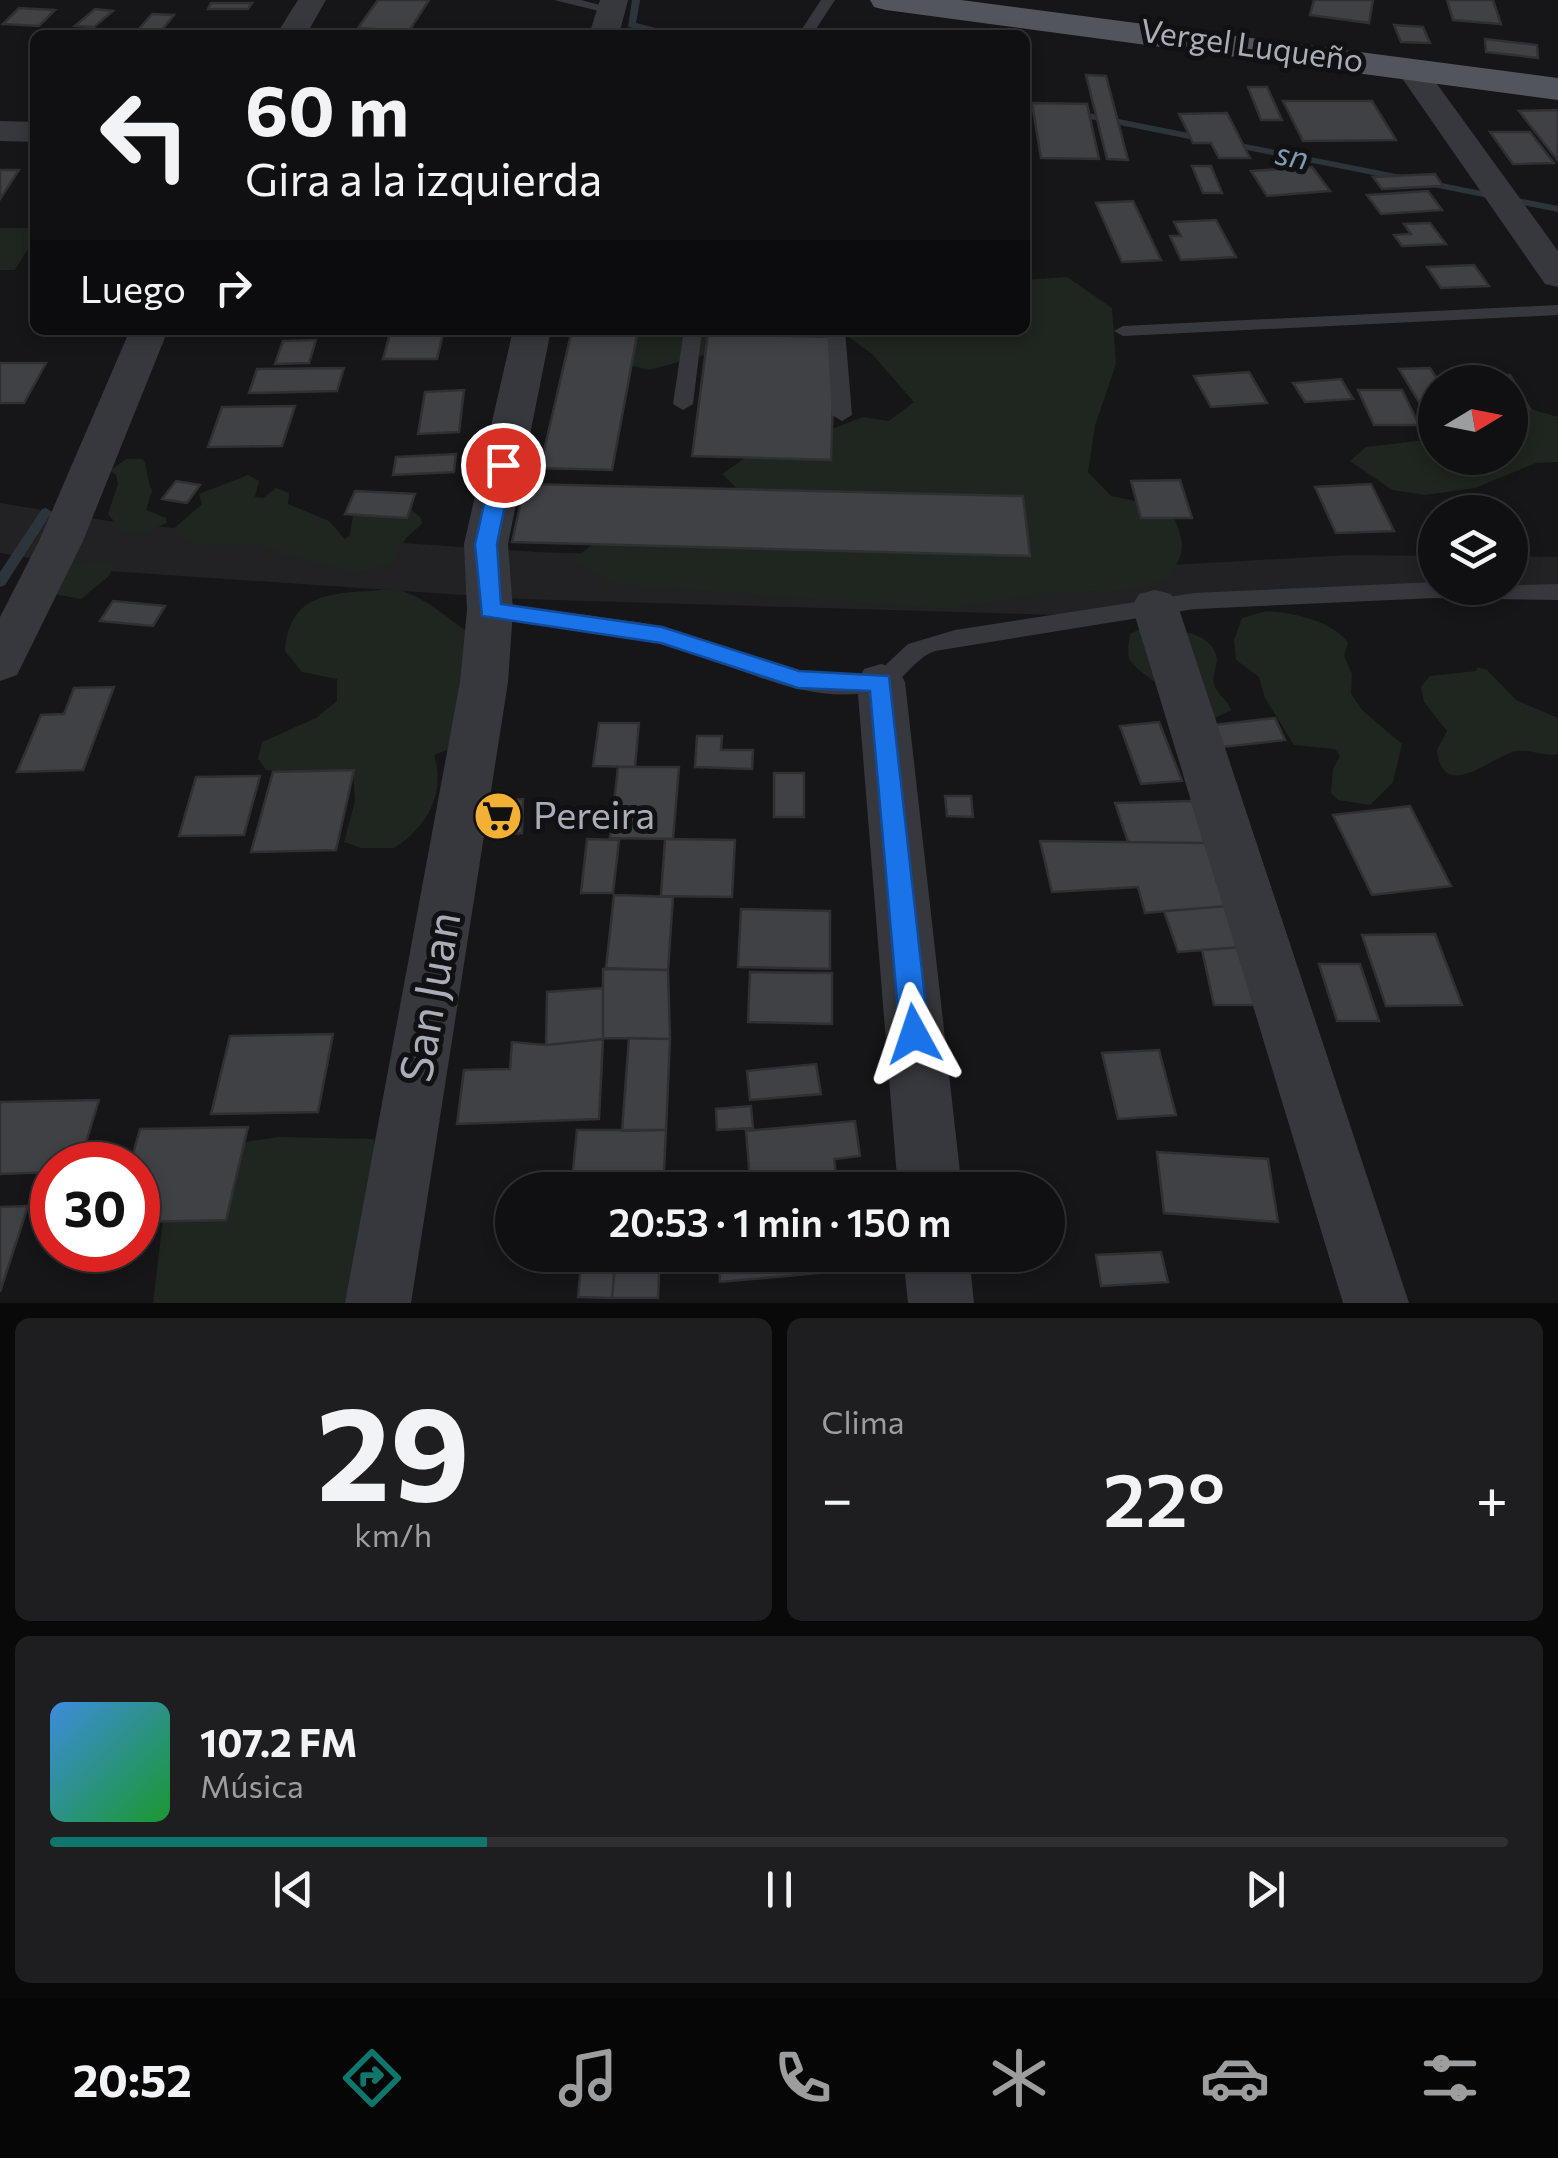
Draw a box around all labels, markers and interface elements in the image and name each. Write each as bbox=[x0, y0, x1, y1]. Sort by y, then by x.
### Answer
street label: Vergel Luqueño bbox=[1138, 9, 1366, 79]
text: 60 m bbox=[245, 65, 409, 150]
icon: left bbox=[80, 70, 210, 200]
water label: sn bbox=[1272, 131, 1312, 177]
text: Gira a la izquierda bbox=[245, 150, 602, 205]
icon: right bbox=[206, 260, 261, 315]
text: Luego bbox=[80, 264, 186, 311]
north arrow bbox=[1418, 365, 1528, 475]
map controls bbox=[1418, 365, 1528, 605]
pin bbox=[461, 423, 546, 508]
icon: arrive bbox=[476, 438, 531, 493]
button: layers bbox=[1418, 495, 1528, 605]
supermarket icon: Pereira bbox=[472, 790, 524, 842]
place label: Pereira bbox=[533, 790, 655, 837]
street label: San Juan bbox=[386, 907, 470, 1086]
position arrow bbox=[862, 982, 966, 1086]
speed limit sign: 30 bbox=[30, 1142, 160, 1272]
text: 20:53 · 1 min · 150 m bbox=[609, 1198, 951, 1245]
text: 29 bbox=[317, 1369, 470, 1528]
text: Clima bbox=[822, 1401, 904, 1441]
text: 22° bbox=[1103, 1451, 1225, 1542]
text: − bbox=[822, 1463, 853, 1530]
text: + bbox=[1476, 1463, 1508, 1530]
text: km/h bbox=[354, 1514, 432, 1554]
text: 107.2 FM bbox=[200, 1718, 357, 1765]
text: Música bbox=[200, 1765, 304, 1805]
icon: previous bbox=[266, 1862, 321, 1917]
icon: pause bbox=[752, 1862, 807, 1917]
icon: next bbox=[1238, 1862, 1293, 1917]
icon: directions bbox=[337, 2043, 407, 2113]
icon: music bbox=[553, 2043, 623, 2113]
icon: phone bbox=[768, 2043, 838, 2113]
icon: climate bbox=[984, 2043, 1054, 2113]
icon: car bbox=[1200, 2043, 1270, 2113]
icon: filters bbox=[1415, 2043, 1485, 2113]
text: 20:52 bbox=[73, 2051, 192, 2106]

